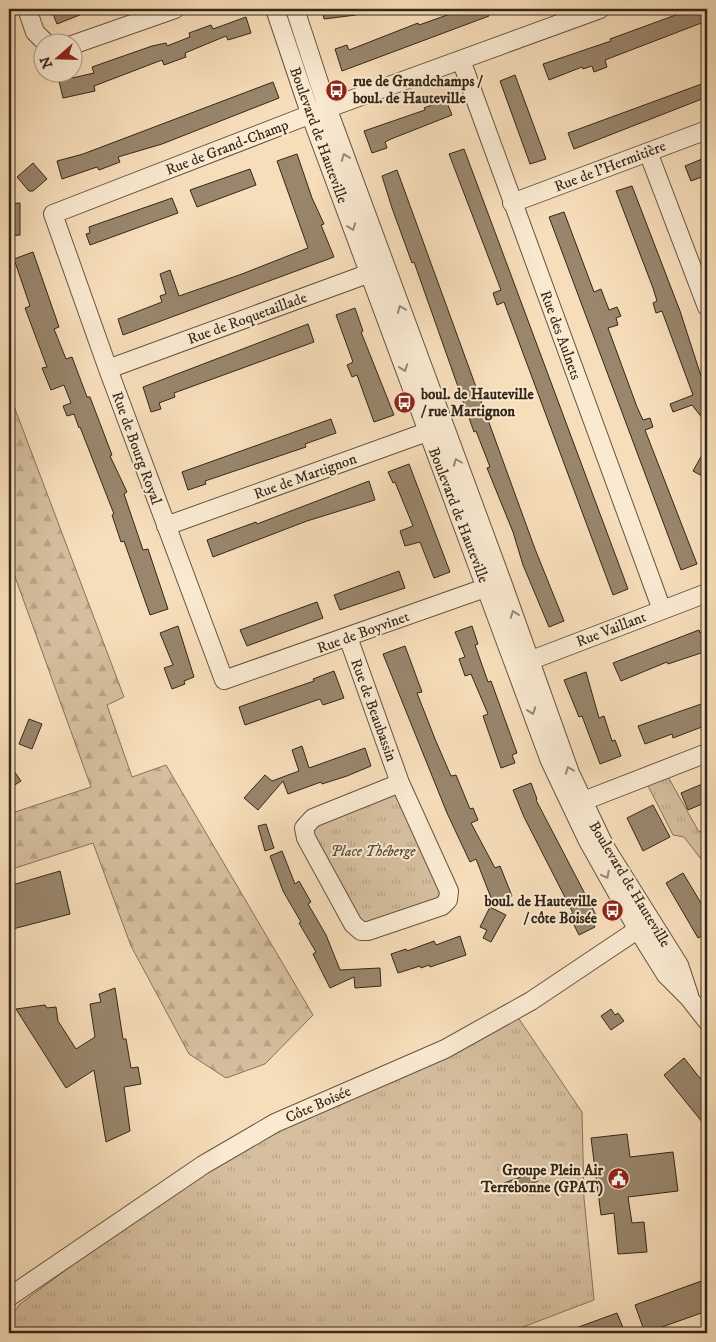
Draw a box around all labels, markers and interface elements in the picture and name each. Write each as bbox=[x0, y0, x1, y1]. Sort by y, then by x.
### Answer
north arrow bbox=[32, 32, 82, 82]
text: N bbox=[36, 53, 57, 71]
street label: Boulevard de Hauteville bbox=[285, 64, 352, 206]
place label: rue de Grandchamps / boul. de Hauteville bbox=[352, 72, 484, 108]
bus stop icon: rue de Grandchamps / boul. de Hauteville bbox=[325, 78, 349, 102]
street label: Rue de Grand-Champ bbox=[163, 115, 292, 180]
street label: Rue de l'Hermitière bbox=[552, 136, 669, 196]
one-way arrow bbox=[341, 153, 351, 162]
one-way arrow bbox=[346, 222, 356, 231]
street label: Rue de Roquetaillade bbox=[185, 288, 310, 349]
street label: Rue des Aulnets bbox=[536, 288, 585, 382]
one-way arrow bbox=[397, 305, 407, 314]
one-way arrow bbox=[398, 363, 408, 372]
place label: boul. de Hauteville / rue Martignon bbox=[420, 385, 534, 421]
street label: Rue de Bourg Royal bbox=[107, 389, 166, 508]
bus stop icon: boul. de Hauteville / rue Martignon bbox=[393, 391, 417, 415]
street label: Boulevard de Hauteville bbox=[424, 445, 493, 586]
street label: Rue de Martignon bbox=[251, 449, 359, 504]
one-way arrow bbox=[453, 458, 463, 467]
street label: Rue de Boyvinet bbox=[314, 607, 412, 658]
street label: Rue Vaillant bbox=[574, 607, 649, 651]
one-way arrow bbox=[510, 610, 520, 619]
street label: Rue de Beaubassin bbox=[346, 656, 401, 764]
one-way arrow bbox=[526, 707, 536, 715]
one-way arrow bbox=[565, 766, 575, 775]
street label: Boulevard de Hauteville bbox=[584, 818, 675, 951]
park label: Place Théberge bbox=[331, 842, 416, 861]
one-way arrow bbox=[600, 870, 610, 879]
place label: boul. de Hauteville / côte Boisée bbox=[483, 892, 598, 928]
bus stop icon: boul. de Hauteville / côte Boisée bbox=[601, 898, 625, 922]
street label: Côte Boisée bbox=[283, 1082, 354, 1127]
place label: Groupe Plein Air Terrebonne (GPAT) bbox=[480, 1161, 603, 1197]
public building icon: Groupe Plein Air Terrebonne (GPAT) bbox=[607, 1167, 631, 1191]

